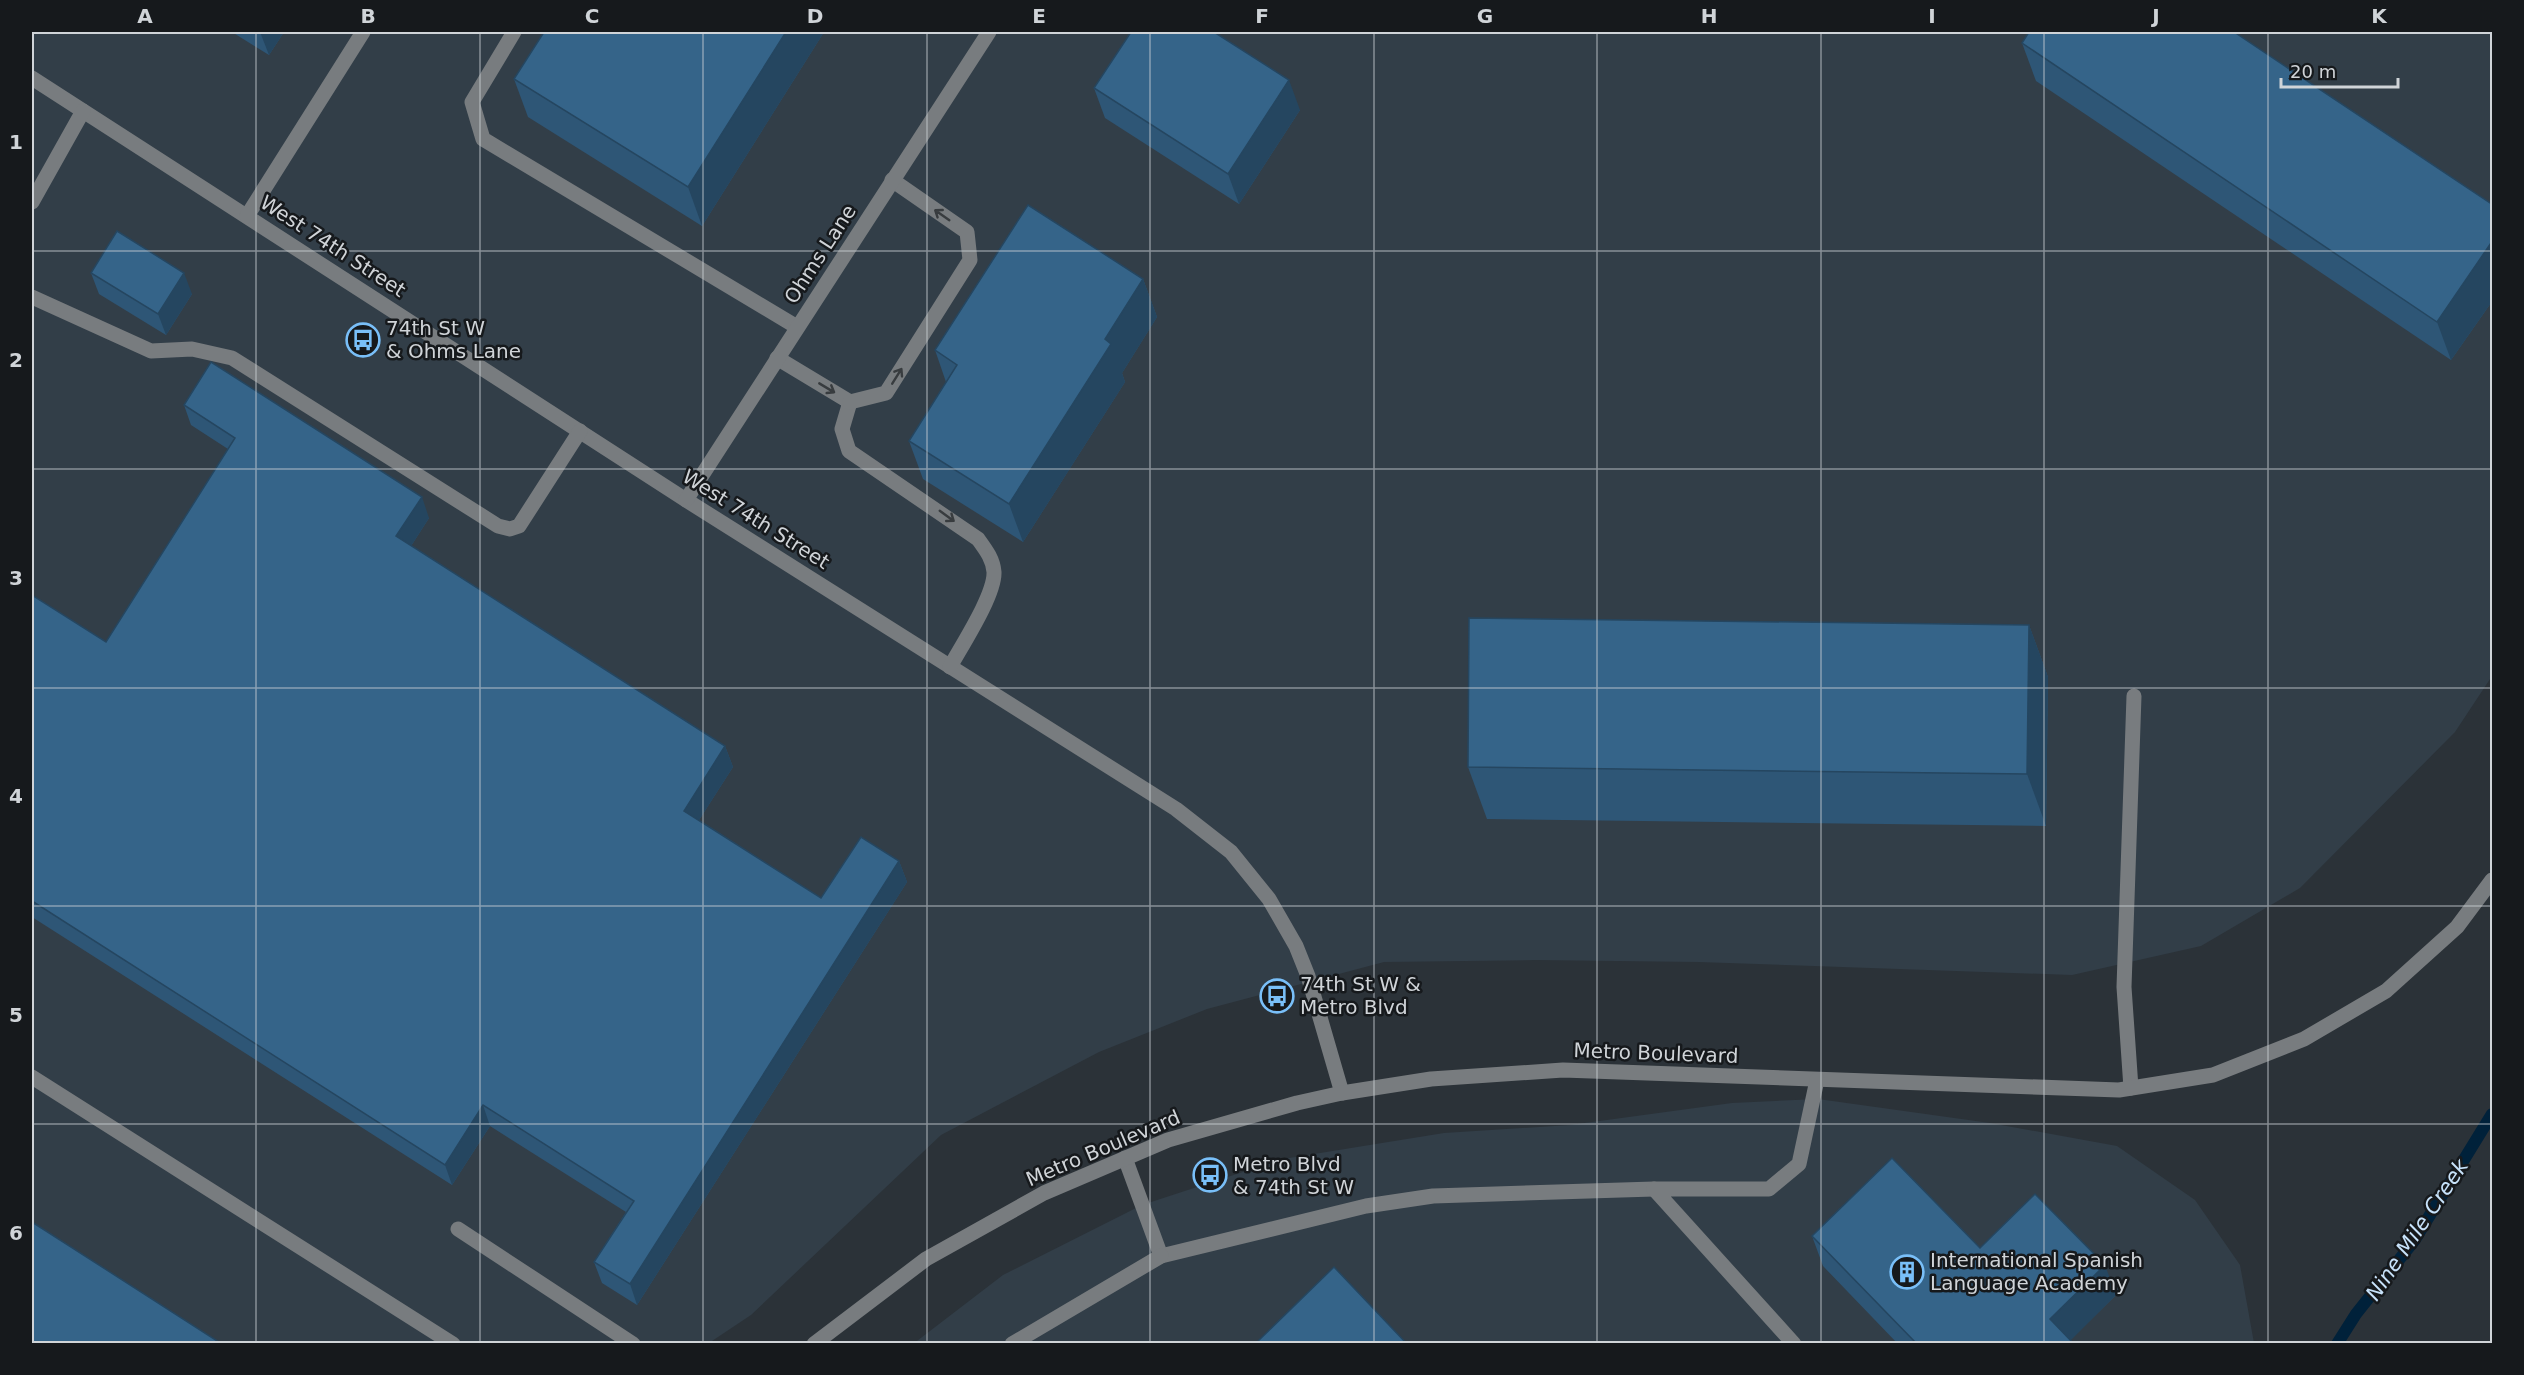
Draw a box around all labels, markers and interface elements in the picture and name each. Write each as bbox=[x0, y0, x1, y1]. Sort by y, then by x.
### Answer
text: A bbox=[137, 4, 153, 28]
text: B bbox=[360, 4, 376, 28]
text: C bbox=[585, 4, 599, 28]
text: D bbox=[807, 4, 823, 28]
text: E bbox=[1032, 4, 1046, 28]
text: F bbox=[1255, 4, 1269, 28]
text: G bbox=[1477, 4, 1493, 28]
text: H bbox=[1701, 4, 1717, 28]
text: I bbox=[1928, 4, 1936, 28]
text: J bbox=[2150, 4, 2160, 28]
text: K bbox=[2371, 4, 2388, 28]
scale bar bbox=[2281, 51, 2398, 89]
text: 20 m bbox=[2290, 61, 2336, 82]
text: 1 bbox=[9, 130, 23, 154]
street label: West 74th Street bbox=[256, 190, 410, 302]
street label: Ohms Lane bbox=[779, 200, 861, 308]
one-way arrow bbox=[934, 209, 951, 221]
place label: 74th St W & Ohms Lane bbox=[386, 316, 521, 363]
bus stop icon: 74th St W & Ohms Lane bbox=[345, 322, 381, 358]
text: 2 bbox=[9, 348, 23, 372]
one-way arrow bbox=[892, 368, 904, 385]
one-way arrow bbox=[818, 383, 835, 395]
street label: West 74th Street bbox=[678, 464, 834, 574]
one-way arrow bbox=[938, 510, 954, 523]
text: 3 bbox=[9, 566, 23, 590]
text: 4 bbox=[9, 784, 23, 808]
place label: 74th St W & Metro Blvd bbox=[1300, 972, 1421, 1019]
bus stop icon: 74th St W & Metro Blvd bbox=[1259, 978, 1295, 1014]
text: 5 bbox=[9, 1003, 23, 1027]
street label: Metro Boulevard bbox=[1573, 1038, 1739, 1068]
street label: Metro Boulevard bbox=[1022, 1105, 1184, 1191]
place label: Metro Blvd & 74th St W bbox=[1233, 1152, 1354, 1199]
water label: Nine Mile Creek bbox=[2361, 1154, 2474, 1305]
bus stop icon: Metro Blvd & 74th St W bbox=[1192, 1157, 1228, 1193]
text: 6 bbox=[9, 1221, 23, 1245]
place label: International Spanish Language Academy bbox=[1930, 1248, 2143, 1295]
building icon: International Spanish Language Academy bbox=[1889, 1254, 1925, 1290]

